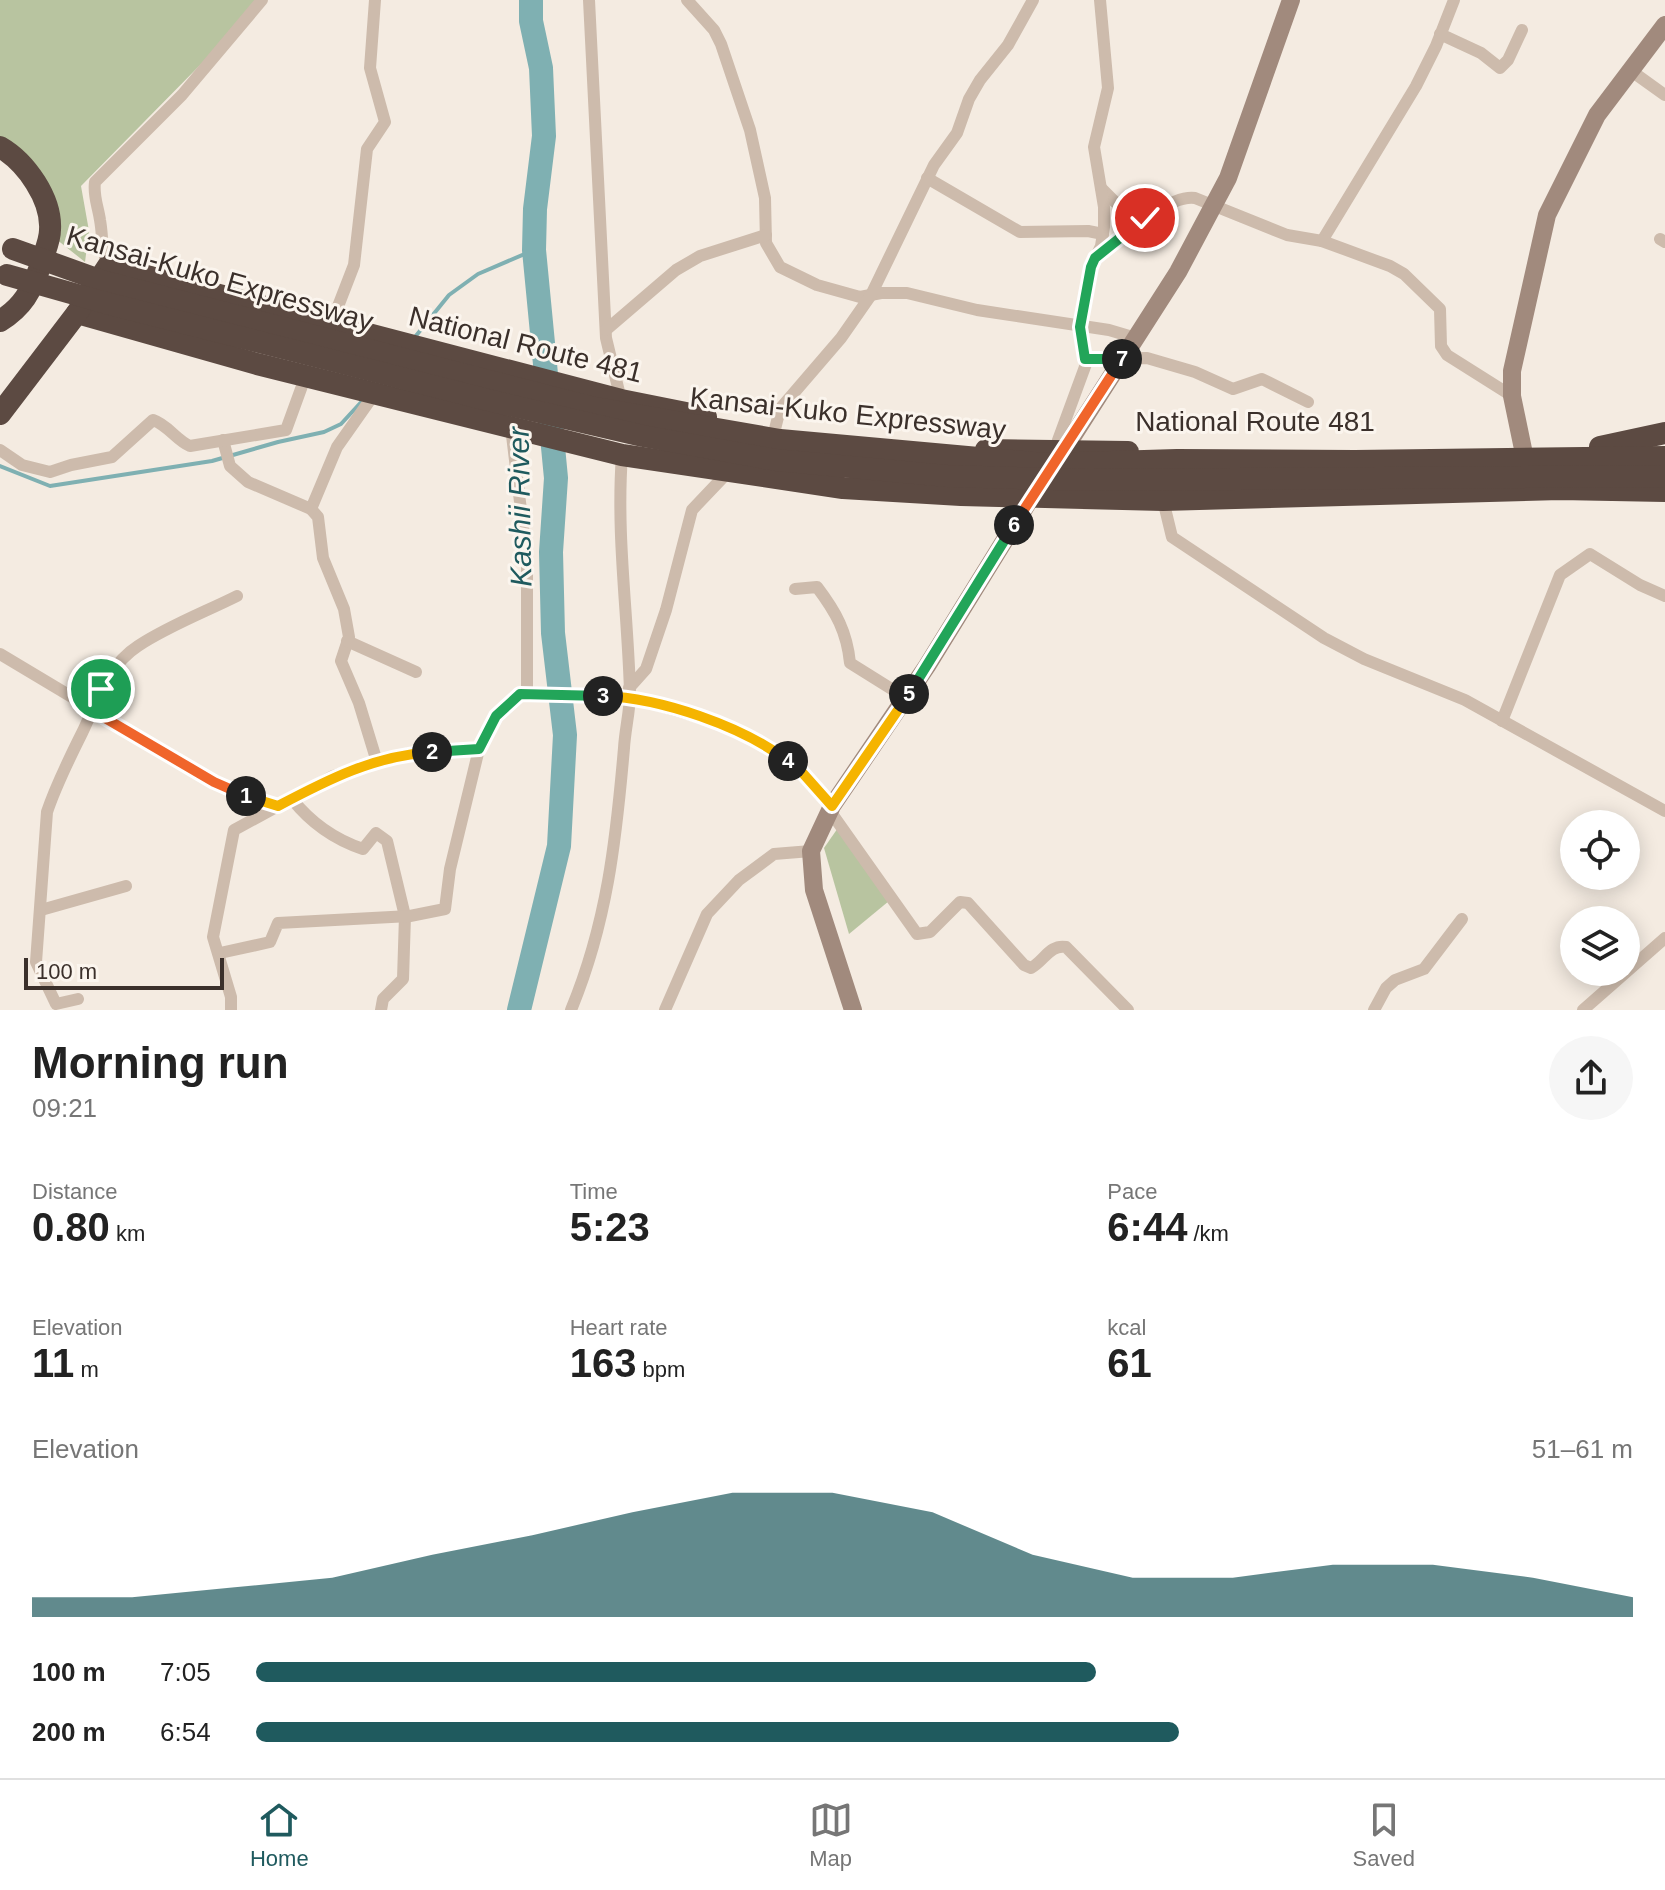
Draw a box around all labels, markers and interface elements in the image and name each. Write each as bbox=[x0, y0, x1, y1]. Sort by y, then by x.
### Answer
pin bbox=[1111, 184, 1179, 252]
icon: check bbox=[1123, 196, 1167, 240]
street label: Kansai-Kuko Expressway bbox=[63, 220, 377, 337]
street label: National Route 481 bbox=[406, 300, 646, 389]
pin: 7 bbox=[1102, 339, 1142, 379]
text: 7 bbox=[1116, 346, 1128, 371]
street label: Kansai-Kuko Expressway bbox=[688, 381, 1007, 446]
street label: National Route 481 bbox=[1135, 406, 1375, 437]
water label: Kashii River bbox=[502, 426, 537, 587]
pin: 6 bbox=[994, 505, 1034, 545]
text: 6 bbox=[1008, 512, 1020, 537]
pin bbox=[67, 655, 135, 723]
icon: arrive bbox=[79, 667, 123, 711]
pin: 5 bbox=[889, 674, 929, 714]
pin: 3 bbox=[583, 676, 623, 716]
text: 5 bbox=[903, 681, 915, 706]
text: 3 bbox=[597, 683, 609, 708]
pin: 2 bbox=[412, 732, 452, 772]
text: 2 bbox=[426, 739, 438, 764]
pin: 4 bbox=[768, 741, 808, 781]
text: 4 bbox=[782, 748, 794, 773]
pin: 1 bbox=[226, 776, 266, 816]
text: 1 bbox=[240, 783, 252, 808]
map controls bbox=[1560, 810, 1640, 986]
button: locate bbox=[1560, 810, 1640, 890]
button: layers bbox=[1560, 906, 1640, 986]
scale bar bbox=[24, 954, 224, 990]
text: 100 m bbox=[36, 959, 97, 984]
button: share bbox=[1549, 1036, 1633, 1120]
text: Morning run bbox=[32, 1038, 289, 1087]
text: 09:21 bbox=[32, 1093, 97, 1123]
text: Distance bbox=[32, 1179, 118, 1204]
text: Time bbox=[570, 1179, 618, 1204]
text: Pace bbox=[1107, 1179, 1157, 1204]
text: 0.80 bbox=[32, 1205, 110, 1249]
text: 5:23 bbox=[570, 1205, 650, 1249]
text: 6:44 bbox=[1107, 1205, 1187, 1249]
text: km bbox=[110, 1221, 145, 1246]
text: /km bbox=[1187, 1221, 1229, 1246]
text: Elevation bbox=[32, 1315, 123, 1340]
text: Heart rate bbox=[570, 1315, 667, 1340]
text: kcal bbox=[1107, 1315, 1146, 1340]
text: 11 bbox=[32, 1341, 74, 1385]
text: 163 bbox=[570, 1341, 636, 1385]
text: 61 bbox=[1107, 1341, 1152, 1385]
text: m bbox=[74, 1357, 99, 1382]
text: bpm bbox=[636, 1357, 685, 1382]
text: Elevation bbox=[32, 1434, 139, 1464]
text: 51–61 m bbox=[1532, 1434, 1633, 1464]
text: 100 m bbox=[32, 1657, 106, 1687]
text: 7:05 bbox=[160, 1657, 211, 1687]
text: 200 m bbox=[32, 1717, 106, 1747]
text: 6:54 bbox=[160, 1717, 211, 1747]
tab: Home bbox=[250, 1798, 309, 1872]
tab: Map bbox=[809, 1798, 853, 1872]
tab: Saved bbox=[1353, 1798, 1415, 1872]

